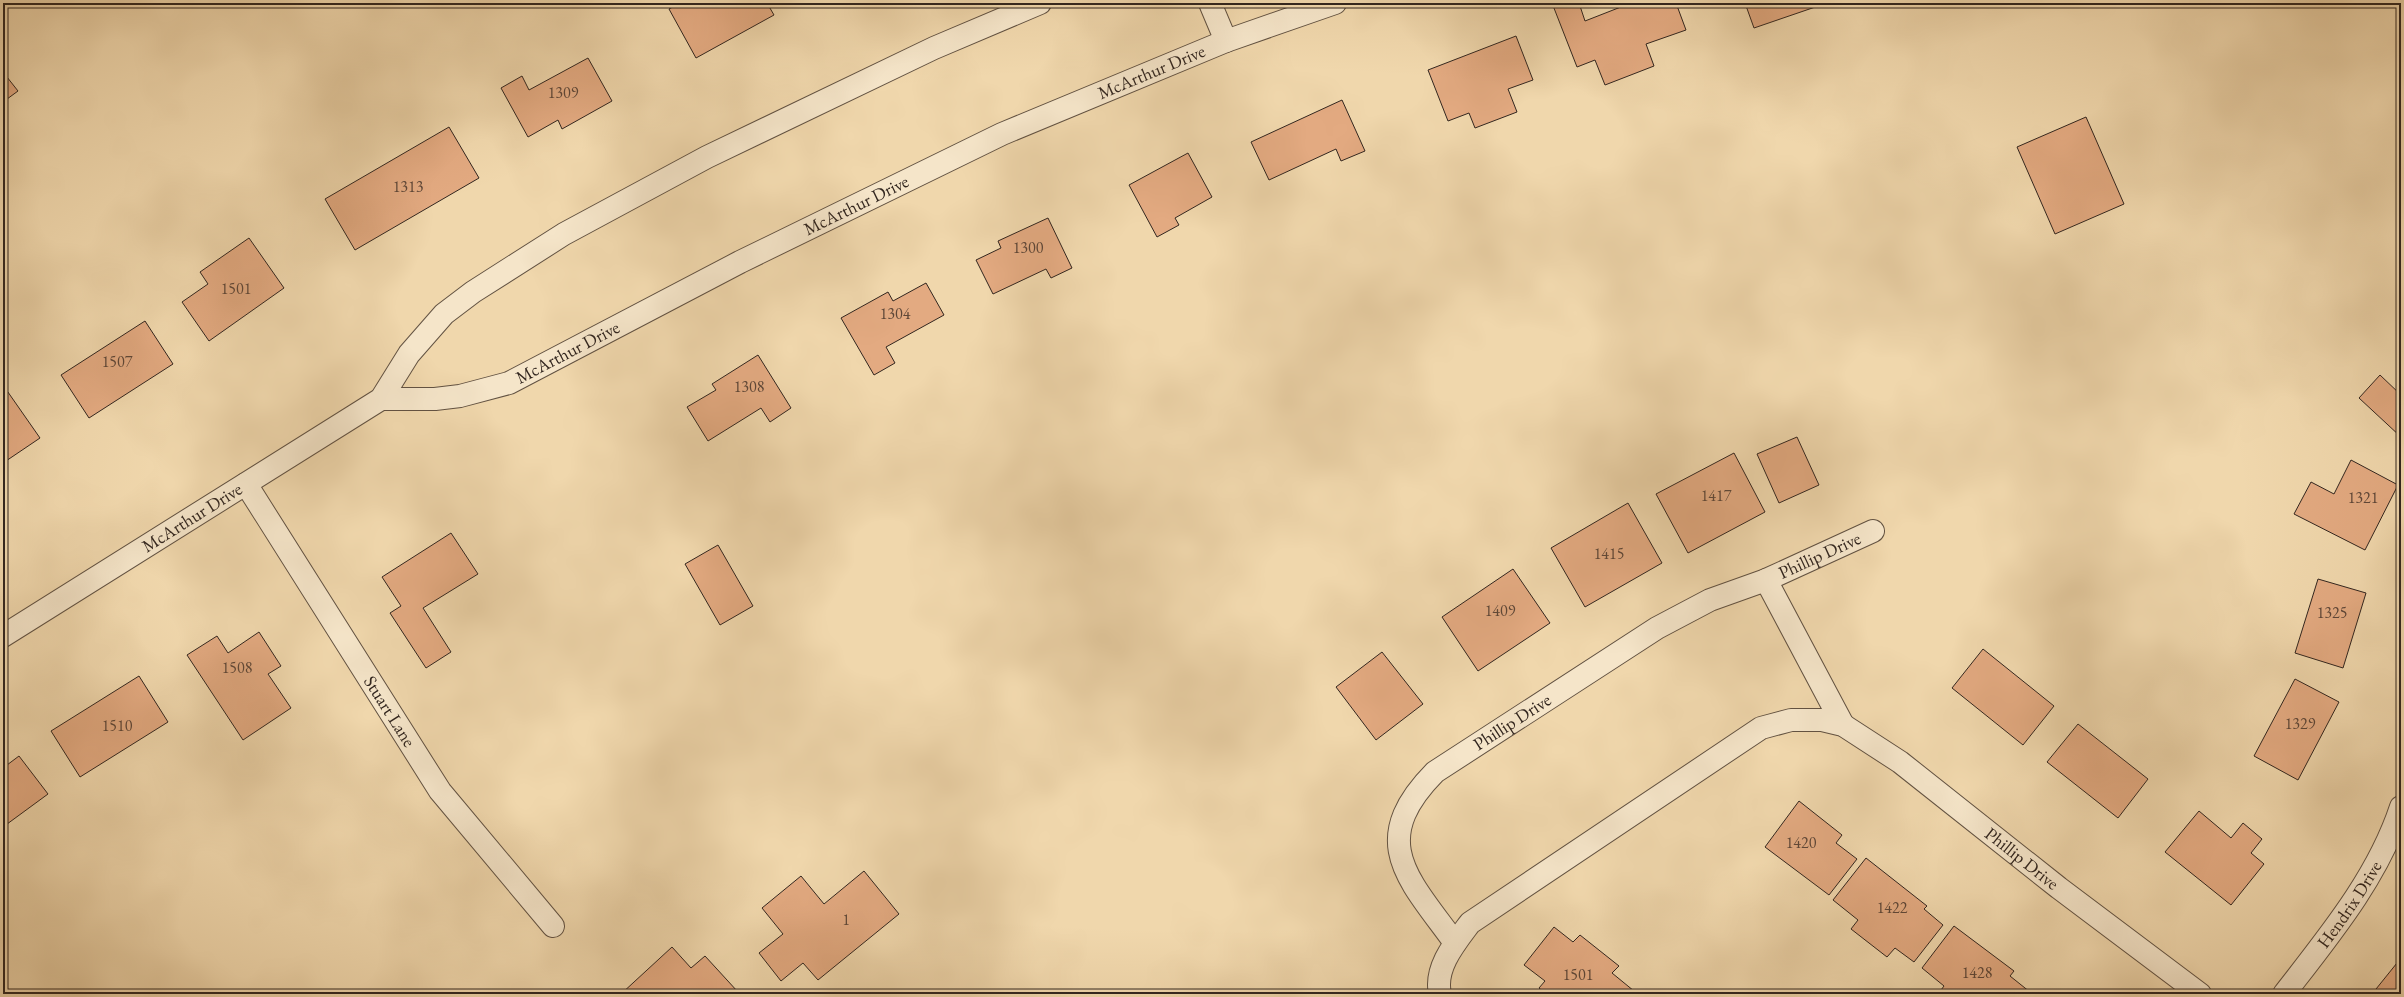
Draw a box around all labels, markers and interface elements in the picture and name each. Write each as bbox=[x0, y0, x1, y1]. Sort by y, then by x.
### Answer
street label: McArthur Drive bbox=[1094, 39, 1208, 104]
house number: 1309 bbox=[548, 82, 579, 103]
street label: McArthur Drive bbox=[800, 169, 912, 240]
house number: 1313 bbox=[393, 176, 424, 197]
house number: 1300 bbox=[1013, 237, 1044, 258]
house number: 1501 bbox=[221, 278, 251, 299]
house number: 1304 bbox=[880, 303, 911, 324]
street label: McArthur Drive bbox=[511, 315, 623, 389]
house number: 1507 bbox=[102, 351, 133, 372]
house number: 1308 bbox=[734, 376, 765, 397]
street label: McArthur Drive bbox=[137, 477, 246, 557]
house number: 1417 bbox=[1701, 485, 1732, 506]
house number: 1321 bbox=[2348, 487, 2378, 508]
street label: Phillip Drive bbox=[1774, 526, 1864, 584]
house number: 1415 bbox=[1594, 543, 1624, 564]
house number: 1409 bbox=[1485, 600, 1516, 621]
house number: 1325 bbox=[2317, 602, 2347, 623]
house number: 1508 bbox=[222, 657, 253, 678]
street label: Stuart Lane bbox=[359, 671, 421, 751]
street label: Phillip Drive bbox=[1469, 688, 1555, 755]
house number: 1329 bbox=[2285, 713, 2316, 734]
house number: 1510 bbox=[102, 715, 133, 736]
street label: Phillip Drive bbox=[1980, 822, 2064, 895]
house number: 1420 bbox=[1786, 832, 1817, 853]
street label: Hendrix Drive bbox=[2312, 857, 2386, 953]
house number: 1422 bbox=[1877, 897, 1908, 918]
house number: 1 bbox=[842, 909, 850, 930]
house number: 1428 bbox=[1962, 962, 1993, 983]
house number: 1501 bbox=[1563, 964, 1593, 985]

